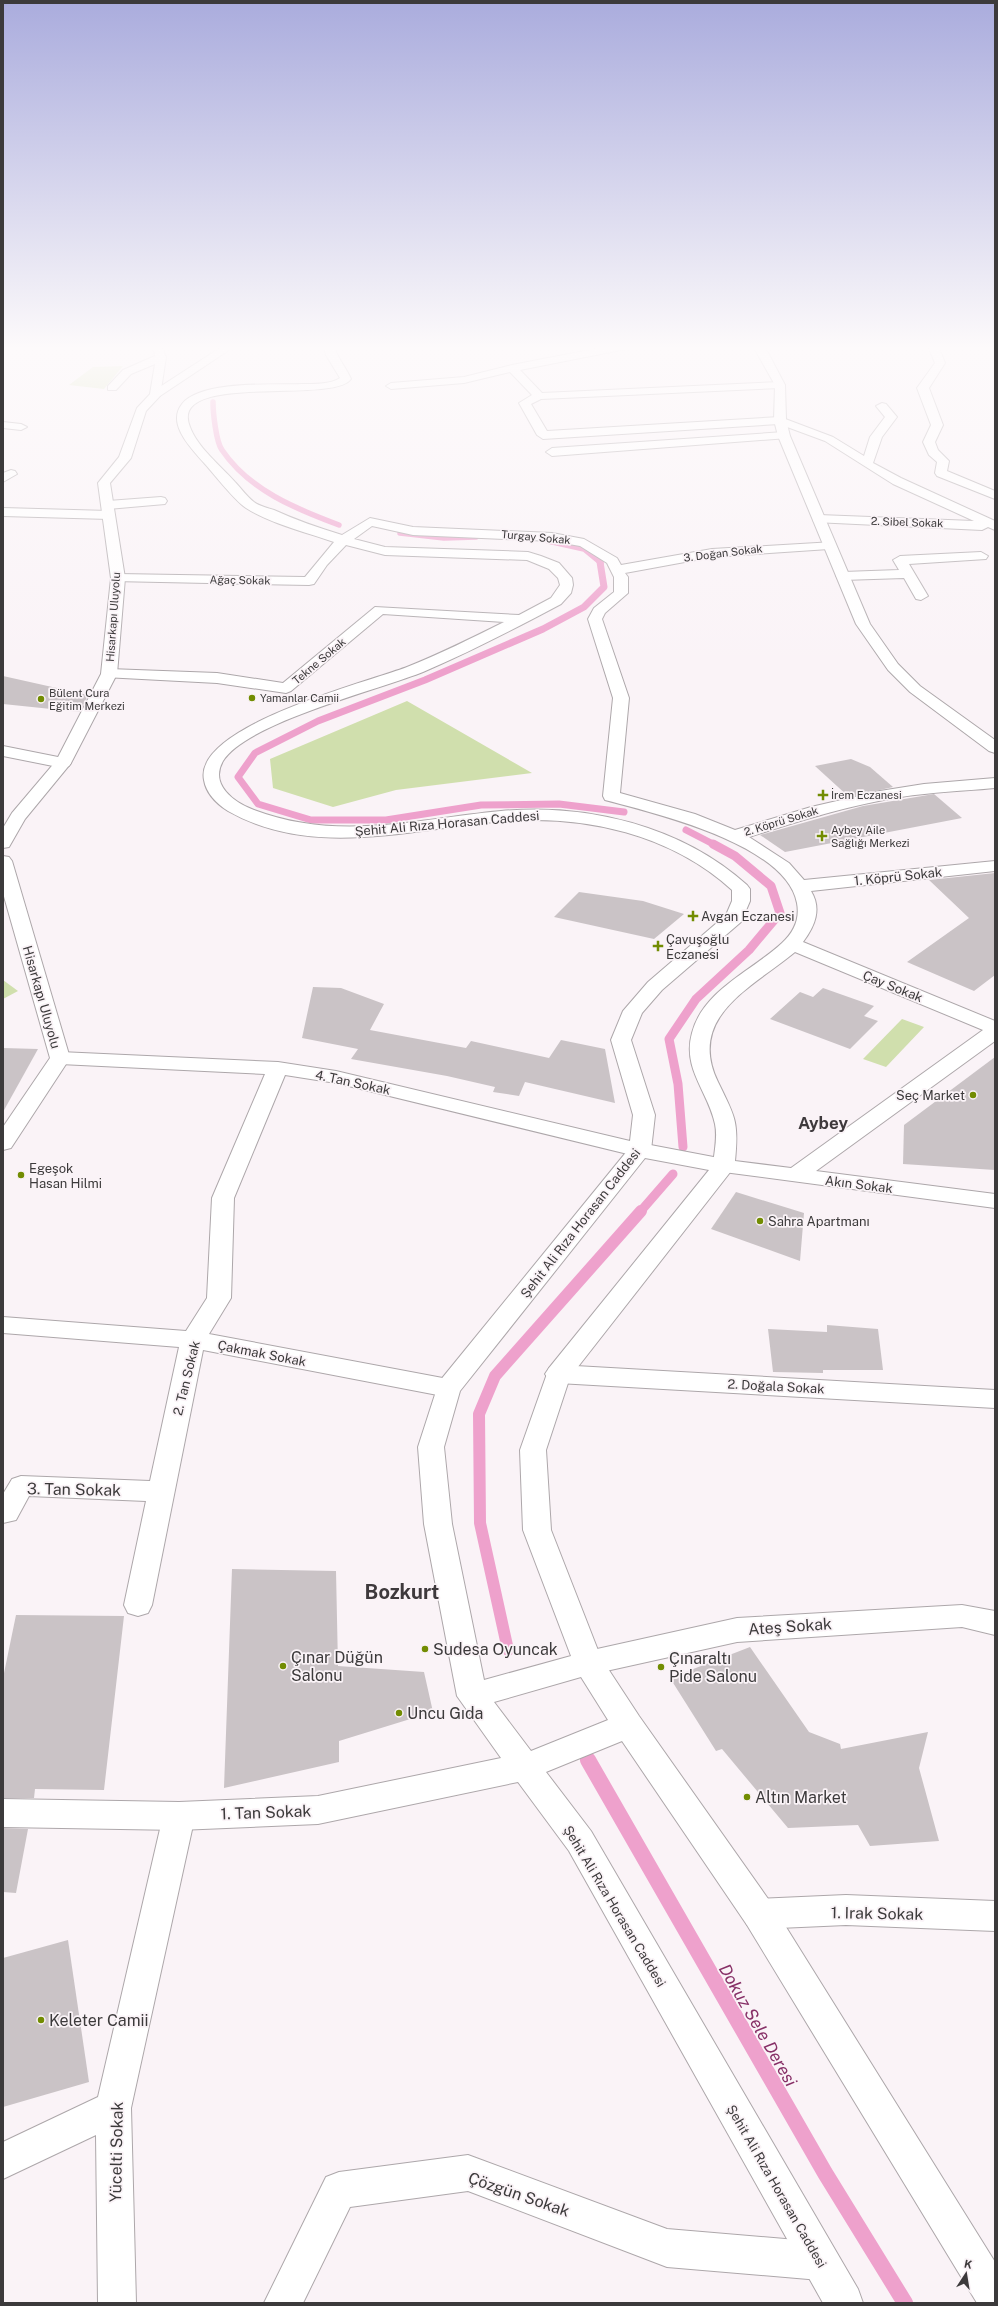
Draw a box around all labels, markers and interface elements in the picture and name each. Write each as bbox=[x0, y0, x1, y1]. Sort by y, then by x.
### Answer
street label: 2. Sibel Sokak bbox=[871, 515, 943, 529]
street label: Turgay Sokak bbox=[501, 528, 571, 546]
street label: 3. Doğan Sokak bbox=[683, 542, 763, 564]
street label: Hisarkapı Uluyolu bbox=[104, 572, 122, 662]
street label: Ağaç Sokak bbox=[209, 573, 271, 588]
street label: Tekne Sokak bbox=[290, 635, 348, 687]
place label: Bülent Cura Eğitim Merkezi bbox=[49, 687, 125, 712]
place label: Yamanlar Camii bbox=[260, 692, 339, 704]
marker: Yamanlar Camii bbox=[247, 693, 257, 703]
marker: Bülent Cura Eğitim Merkezi bbox=[36, 694, 46, 704]
place label: İrem Eczanesi bbox=[831, 788, 902, 801]
marker: İrem Eczanesi bbox=[818, 790, 828, 800]
street label: 2. Köprü Sokak bbox=[743, 804, 819, 838]
street label: Şehit Ali Rıza Horasan Caddesi bbox=[354, 808, 540, 839]
place label: Aybey Aile Sağlığı Merkezi bbox=[831, 824, 910, 849]
marker: Aybey Aile Sağlığı Merkezi bbox=[816, 830, 828, 842]
street label: 1. Köprü Sokak bbox=[853, 864, 943, 889]
place label: Avgan Eczanesi bbox=[701, 909, 795, 924]
marker: Avgan Eczanesi bbox=[688, 911, 698, 921]
place label: Çavuşoğlu Eczanesi bbox=[666, 932, 729, 962]
marker: Çavuşoğlu Eczanesi bbox=[653, 941, 663, 951]
street label: Hisarkapı Uluyolu bbox=[20, 944, 63, 1050]
street label: Çay Sokak bbox=[861, 968, 925, 1005]
street label: 4. Tan Sokak bbox=[314, 1067, 392, 1098]
place label: Seç Market bbox=[896, 1088, 965, 1103]
marker: Seç Market bbox=[968, 1090, 978, 1100]
district label: Aybey bbox=[798, 1113, 849, 1133]
street label: Şehit Ali Rıza Horasan Caddesi bbox=[517, 1146, 643, 1301]
place label: Egeşok Hasan Hilmi bbox=[29, 1161, 102, 1191]
marker: Egeşok Hasan Hilmi bbox=[16, 1170, 26, 1180]
street label: Akın Sokak bbox=[824, 1173, 894, 1196]
place label: Sahra Apartmanı bbox=[768, 1214, 870, 1229]
marker: Sahra Apartmanı bbox=[755, 1216, 765, 1226]
street label: Çakmak Sokak bbox=[216, 1338, 307, 1369]
street label: 2. Tan Sokak bbox=[170, 1339, 203, 1417]
street label: 2. Doğala Sokak bbox=[727, 1376, 825, 1397]
street label: 3. Tan Sokak bbox=[27, 1479, 121, 1500]
district label: Bozkurt bbox=[365, 1580, 439, 1604]
street label: Ateş Sokak bbox=[748, 1614, 833, 1639]
place label: Sudesa Oyuncak bbox=[433, 1640, 558, 1659]
marker: Sudesa Oyuncak bbox=[420, 1644, 430, 1654]
place label: Çınar Düğün Salonu bbox=[291, 1648, 383, 1685]
place label: Çınaraltı Pide Salonu bbox=[669, 1649, 757, 1686]
marker: Çınar Düğün Salonu bbox=[278, 1661, 288, 1671]
marker: Çınaraltı Pide Salonu bbox=[656, 1662, 666, 1672]
place label: Uncu Gıda bbox=[407, 1704, 483, 1723]
marker: Uncu Gıda bbox=[394, 1708, 404, 1718]
place label: Altın Market bbox=[755, 1788, 847, 1807]
marker: Altın Market bbox=[742, 1792, 752, 1802]
street label: 1. Tan Sokak bbox=[220, 1801, 312, 1824]
street label: Şehit Ali Rıza Horasan Caddesi bbox=[560, 1823, 669, 1990]
street label: 1. Irak Sokak bbox=[831, 1903, 923, 1924]
water label: Dokuz Sele Deresi bbox=[715, 1960, 801, 2090]
place label: Keleter Camii bbox=[49, 2011, 149, 2030]
marker: Keleter Camii bbox=[36, 2015, 46, 2025]
street label: Yücelti Sokak bbox=[106, 2102, 127, 2202]
street label: Şehit Ali Rıza Horasan Caddesi bbox=[724, 2102, 829, 2270]
street label: Çözgün Sokak bbox=[466, 2168, 572, 2221]
north arrow bbox=[946, 2254, 986, 2294]
text: K bbox=[963, 2258, 973, 2271]

